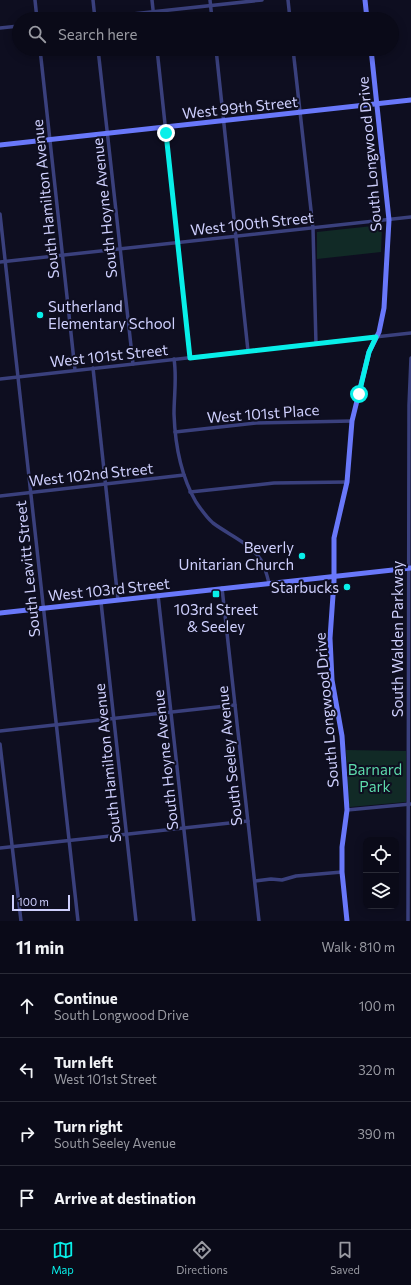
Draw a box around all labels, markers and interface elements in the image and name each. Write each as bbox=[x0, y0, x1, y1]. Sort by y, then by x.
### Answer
search box bbox=[12, 12, 399, 56]
icon: search bbox=[26, 23, 48, 45]
text: Search here bbox=[58, 25, 137, 43]
street label: South Longwood Drive bbox=[353, 76, 385, 232]
street label: West 99th Street bbox=[181, 92, 299, 122]
street label: South Hamilton Avenue bbox=[28, 118, 62, 280]
route end bbox=[157, 124, 175, 142]
street label: South Hoyne Avenue bbox=[88, 137, 120, 279]
street label: West 100th Street bbox=[189, 208, 315, 238]
place label: Sutherland Elementary School bbox=[48, 297, 175, 332]
marker: Sutherland Elementary School bbox=[35, 310, 45, 320]
street label: West 101st Street bbox=[49, 340, 169, 370]
route start bbox=[350, 385, 368, 403]
street label: West 101st Place bbox=[206, 400, 320, 426]
street label: West 102nd Street bbox=[28, 459, 154, 489]
street label: South Leavitt Street bbox=[11, 500, 43, 638]
place label: Beverly Unitarian Church bbox=[178, 538, 294, 573]
marker: Beverly Unitarian Church bbox=[297, 551, 307, 561]
street label: South Walden Parkway bbox=[388, 560, 406, 717]
street label: West 103rd Street bbox=[47, 574, 171, 604]
place label: Starbucks bbox=[271, 578, 339, 596]
marker: Starbucks bbox=[342, 582, 352, 592]
marker: 103rd Street & Seeley bbox=[211, 589, 221, 599]
place label: 103rd Street & Seeley bbox=[174, 600, 258, 635]
street label: South Longwood Drive bbox=[310, 632, 342, 788]
street label: South Hamilton Avenue bbox=[90, 682, 124, 844]
street label: South Seeley Avenue bbox=[213, 685, 245, 827]
street label: South Hoyne Avenue bbox=[149, 689, 181, 831]
park label: Barnard Park bbox=[348, 760, 402, 795]
map controls bbox=[363, 837, 399, 909]
button: locate bbox=[363, 837, 399, 873]
button: layers bbox=[363, 873, 399, 909]
scale bar bbox=[12, 893, 70, 912]
text: 100 m bbox=[18, 895, 49, 908]
text: 11 min bbox=[16, 937, 64, 958]
text: Walk · 810 m bbox=[321, 939, 395, 955]
text: Continue bbox=[54, 989, 118, 1007]
icon: ahead bbox=[16, 995, 38, 1017]
text: 100 m bbox=[359, 998, 395, 1014]
text: South Longwood Drive bbox=[54, 1007, 189, 1023]
text: Turn left bbox=[54, 1053, 113, 1071]
icon: left bbox=[16, 1059, 38, 1081]
text: 320 m bbox=[358, 1062, 395, 1078]
text: West 101st Street bbox=[54, 1071, 157, 1087]
text: Turn right bbox=[54, 1117, 123, 1135]
icon: right bbox=[16, 1123, 38, 1145]
text: 390 m bbox=[357, 1126, 395, 1142]
text: South Seeley Avenue bbox=[54, 1135, 176, 1151]
icon: arrive bbox=[16, 1187, 38, 1209]
text: Arrive at destination bbox=[54, 1189, 196, 1207]
tab: Map bbox=[51, 1239, 74, 1276]
tab: Directions bbox=[176, 1239, 228, 1276]
tab: Saved bbox=[330, 1239, 360, 1276]

